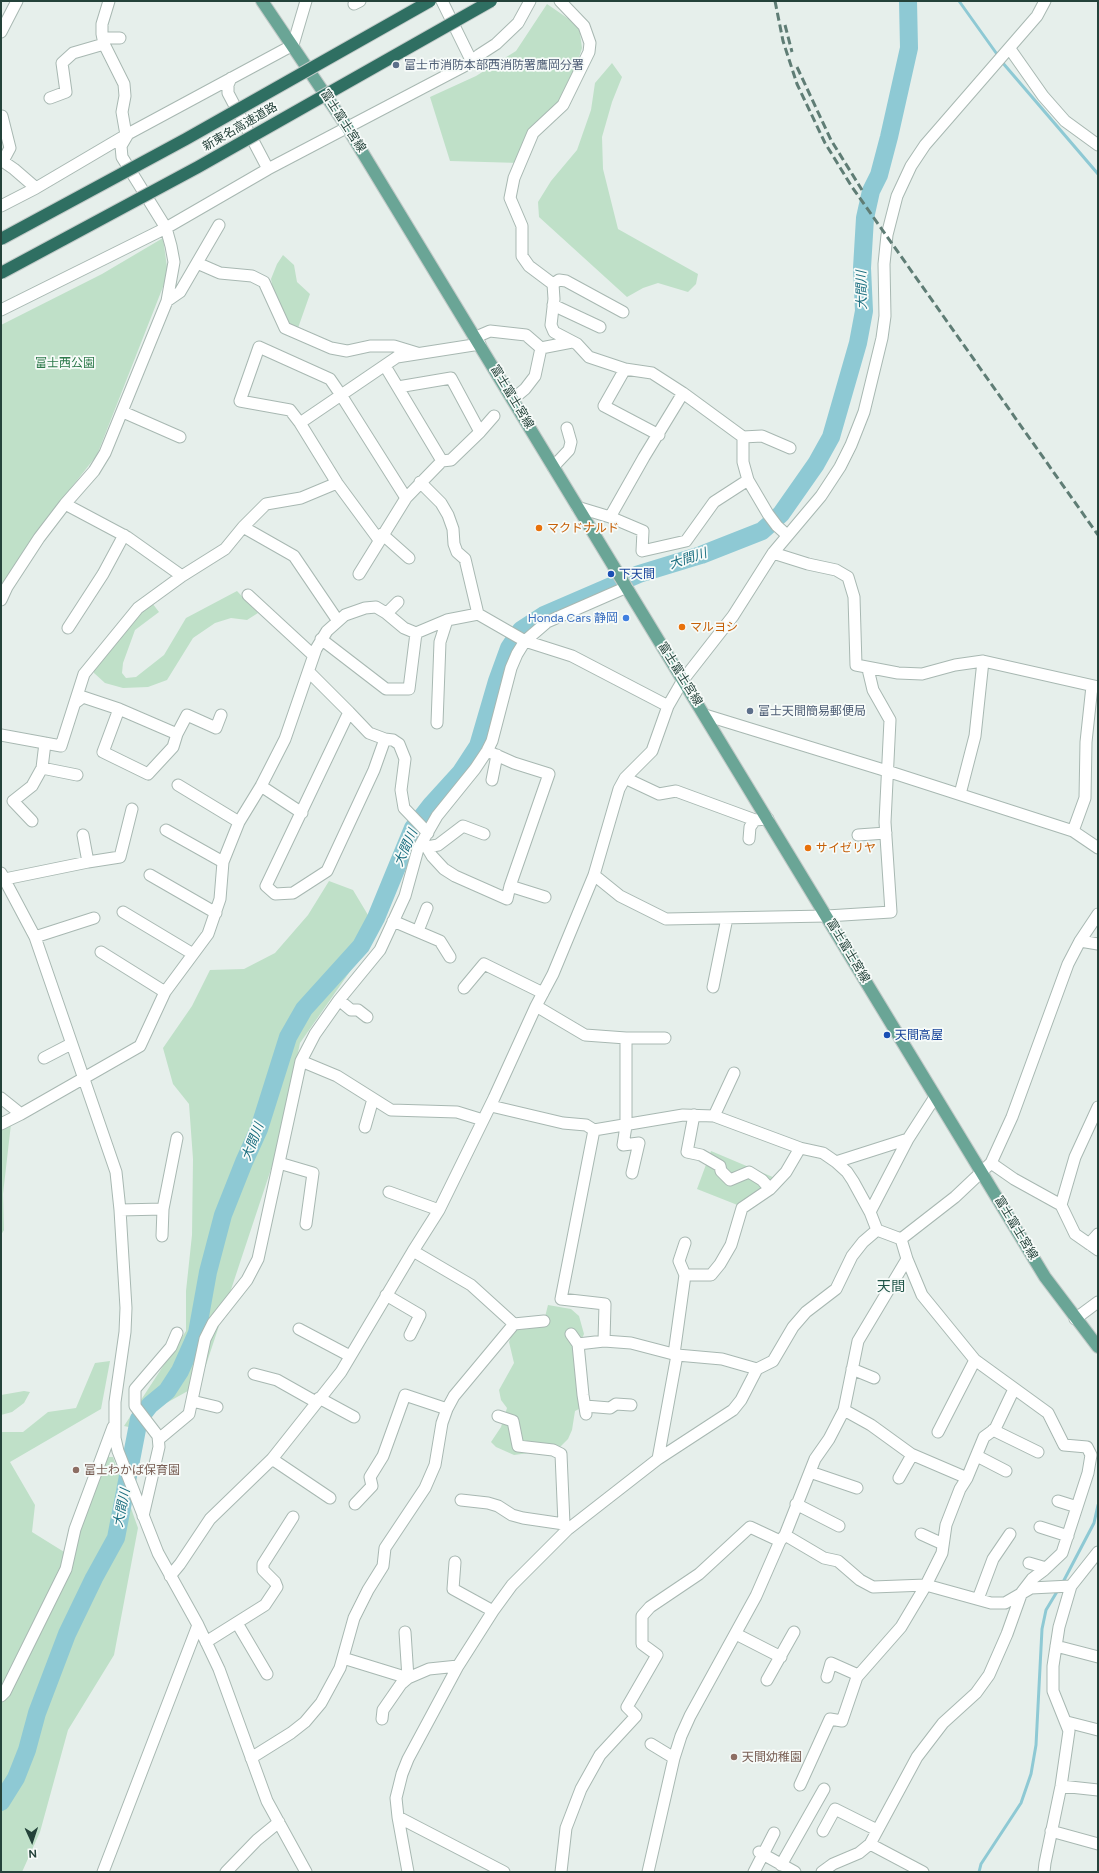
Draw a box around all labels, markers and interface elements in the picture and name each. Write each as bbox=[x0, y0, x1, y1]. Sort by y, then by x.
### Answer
place label: 富士市消防本部西消防署鷹岡分署 bbox=[404, 58, 584, 72]
marker: 富士市消防本部西消防署鷹岡分署 bbox=[391, 60, 401, 70]
street label: 富士富士宮線 bbox=[317, 87, 369, 155]
street label: 新東名高速道路 bbox=[200, 100, 280, 154]
water label: 大間川 bbox=[854, 270, 870, 310]
park label: 富士西公園 bbox=[35, 356, 95, 370]
street label: 富士富士宮線 bbox=[487, 362, 537, 432]
place label: マクドナルド bbox=[547, 521, 619, 535]
marker: マクドナルド bbox=[534, 523, 544, 533]
water label: 大間川 bbox=[667, 546, 709, 572]
place label: 下天間 bbox=[619, 567, 655, 581]
marker: 下天間 bbox=[606, 569, 616, 579]
place label: Honda Cars 静岡 bbox=[528, 611, 618, 625]
marker: Honda Cars 静岡 bbox=[621, 613, 631, 623]
place label: マルヨシ bbox=[690, 620, 738, 634]
marker: マルヨシ bbox=[677, 622, 687, 632]
street label: 富士富士宮線 bbox=[655, 640, 705, 708]
place label: 富士天間簡易郵便局 bbox=[758, 704, 866, 718]
marker: 富士天間簡易郵便局 bbox=[745, 706, 755, 716]
water label: 大間川 bbox=[391, 827, 421, 869]
place label: サイゼリヤ bbox=[816, 841, 876, 855]
marker: サイゼリヤ bbox=[803, 843, 813, 853]
street label: 富士富士宮線 bbox=[823, 916, 873, 986]
place label: 天間高屋 bbox=[895, 1028, 943, 1042]
marker: 天間高屋 bbox=[882, 1030, 892, 1040]
water label: 大間川 bbox=[239, 1121, 267, 1163]
street label: 富士富士宮線 bbox=[991, 1193, 1041, 1263]
district label: 天間 bbox=[877, 1279, 905, 1295]
place label: 富士わかば保育園 bbox=[84, 1463, 180, 1477]
marker: 富士わかば保育園 bbox=[71, 1465, 81, 1475]
water label: 大間川 bbox=[111, 1487, 133, 1529]
place label: 天間幼稚園 bbox=[742, 1750, 802, 1764]
marker: 天間幼稚園 bbox=[729, 1752, 739, 1762]
north arrow bbox=[12, 1821, 52, 1861]
text: N bbox=[28, 1847, 37, 1860]

